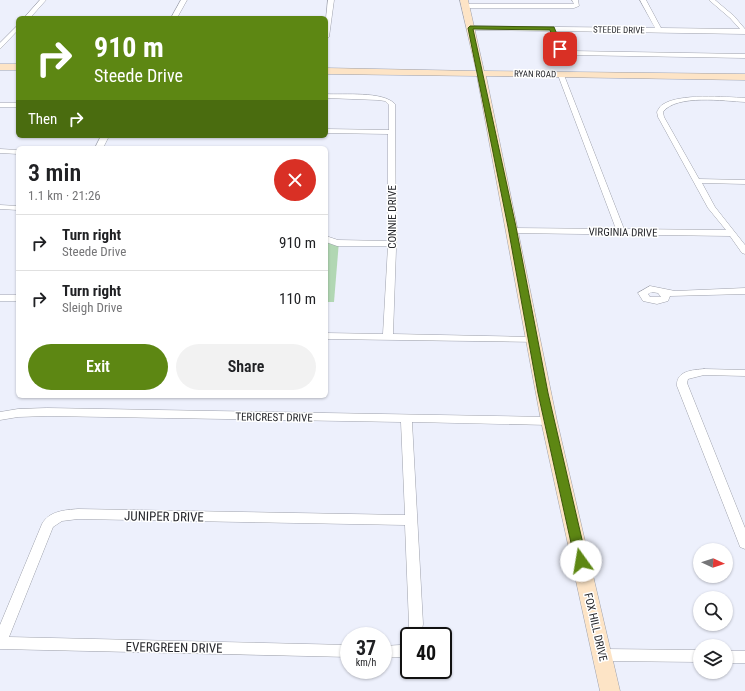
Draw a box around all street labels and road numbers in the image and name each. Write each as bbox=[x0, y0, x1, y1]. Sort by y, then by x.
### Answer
street label: STEEDE DRIVE bbox=[593, 25, 645, 35]
street label: RYAN ROAD bbox=[514, 69, 556, 79]
street label: CONNIE DRIVE bbox=[386, 185, 399, 249]
street label: VIRGINIA DRIVE bbox=[588, 225, 658, 240]
street label: TERICREST DRIVE bbox=[235, 410, 313, 425]
street label: JUNIPER DRIVE bbox=[124, 508, 204, 525]
street label: FOX HILL DRIVE bbox=[581, 592, 610, 663]
street label: EVERGREEN DRIVE bbox=[125, 639, 223, 656]

